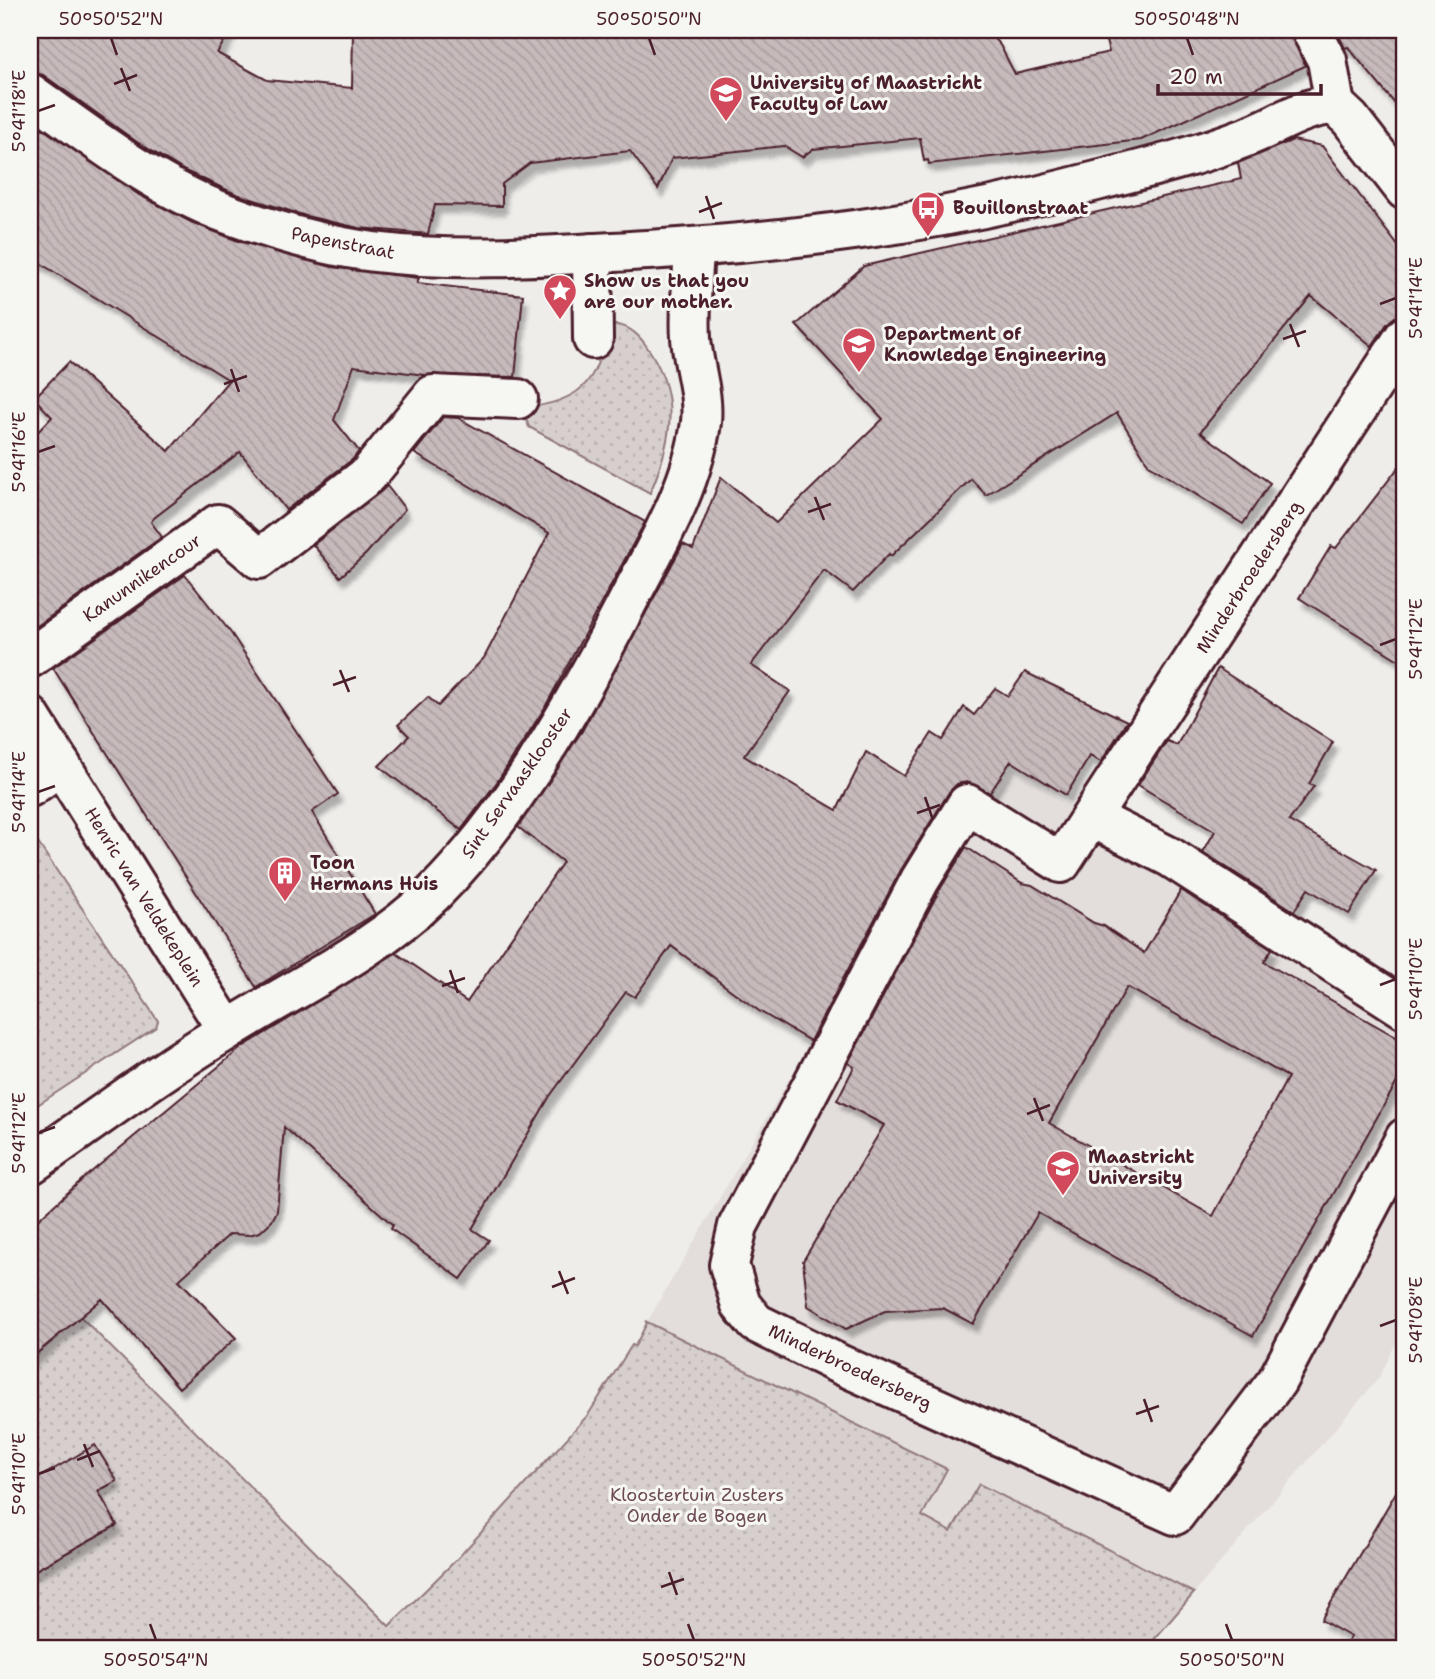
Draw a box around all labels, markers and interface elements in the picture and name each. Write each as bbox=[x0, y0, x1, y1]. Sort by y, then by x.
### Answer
text: 50°50'52"N bbox=[59, 7, 163, 31]
text: 50°50'50"N bbox=[596, 7, 702, 31]
text: 50°50'48"N bbox=[1134, 7, 1240, 31]
scale bar bbox=[1158, 52, 1321, 96]
text: 20 m bbox=[1169, 63, 1223, 91]
text: 5°41'18"E bbox=[7, 70, 31, 152]
place label: University of Maastricht Faculty of Law bbox=[750, 71, 982, 116]
school or university icon: University of Maastricht Faculty of Law bbox=[707, 74, 745, 123]
bus stop icon: Bouillonstraat bbox=[909, 189, 947, 238]
place label: Bouillonstraat bbox=[953, 196, 1088, 220]
street label: Papenstraat bbox=[289, 221, 397, 265]
text: 5°41'14"E bbox=[1404, 257, 1428, 339]
place label: Show us that you are our mother. bbox=[584, 269, 749, 314]
place icon: Show us that you are our mother. bbox=[541, 272, 579, 321]
place label: Department of Knowledge Engineering bbox=[884, 322, 1107, 367]
school or university icon: Department of Knowledge Engineering bbox=[840, 325, 878, 374]
text: 5°41'16"E bbox=[7, 411, 31, 493]
street label: Minderbroedersberg bbox=[1191, 496, 1307, 658]
street label: Kanunnikencour bbox=[78, 528, 206, 628]
text: 5°41'12"E bbox=[1404, 598, 1428, 680]
street label: Sint Servaasklooster bbox=[456, 703, 578, 863]
text: 5°41'14"E bbox=[7, 751, 31, 833]
street label: Henric van Veldekeplein bbox=[79, 803, 209, 991]
place label: Toon Hermans Huis bbox=[310, 851, 438, 896]
building icon: Toon Hermans Huis bbox=[266, 854, 304, 903]
text: 5°41'10"E bbox=[1404, 938, 1428, 1020]
text: 5°41'12"E bbox=[7, 1092, 31, 1174]
place label: Maastricht University bbox=[1088, 1145, 1195, 1190]
school or university icon: Maastricht University bbox=[1044, 1148, 1082, 1197]
text: 5°41'08"E bbox=[1404, 1277, 1428, 1363]
street label: Minderbroedersberg bbox=[764, 1319, 936, 1415]
text: 5°41'10"E bbox=[7, 1433, 31, 1515]
park label: Kloostertuin Zusters Onder de Bogen bbox=[610, 1483, 784, 1528]
text: 50°50'54"N bbox=[104, 1648, 208, 1672]
text: 50°50'52"N bbox=[642, 1648, 746, 1672]
text: 50°50'50"N bbox=[1179, 1648, 1285, 1672]

